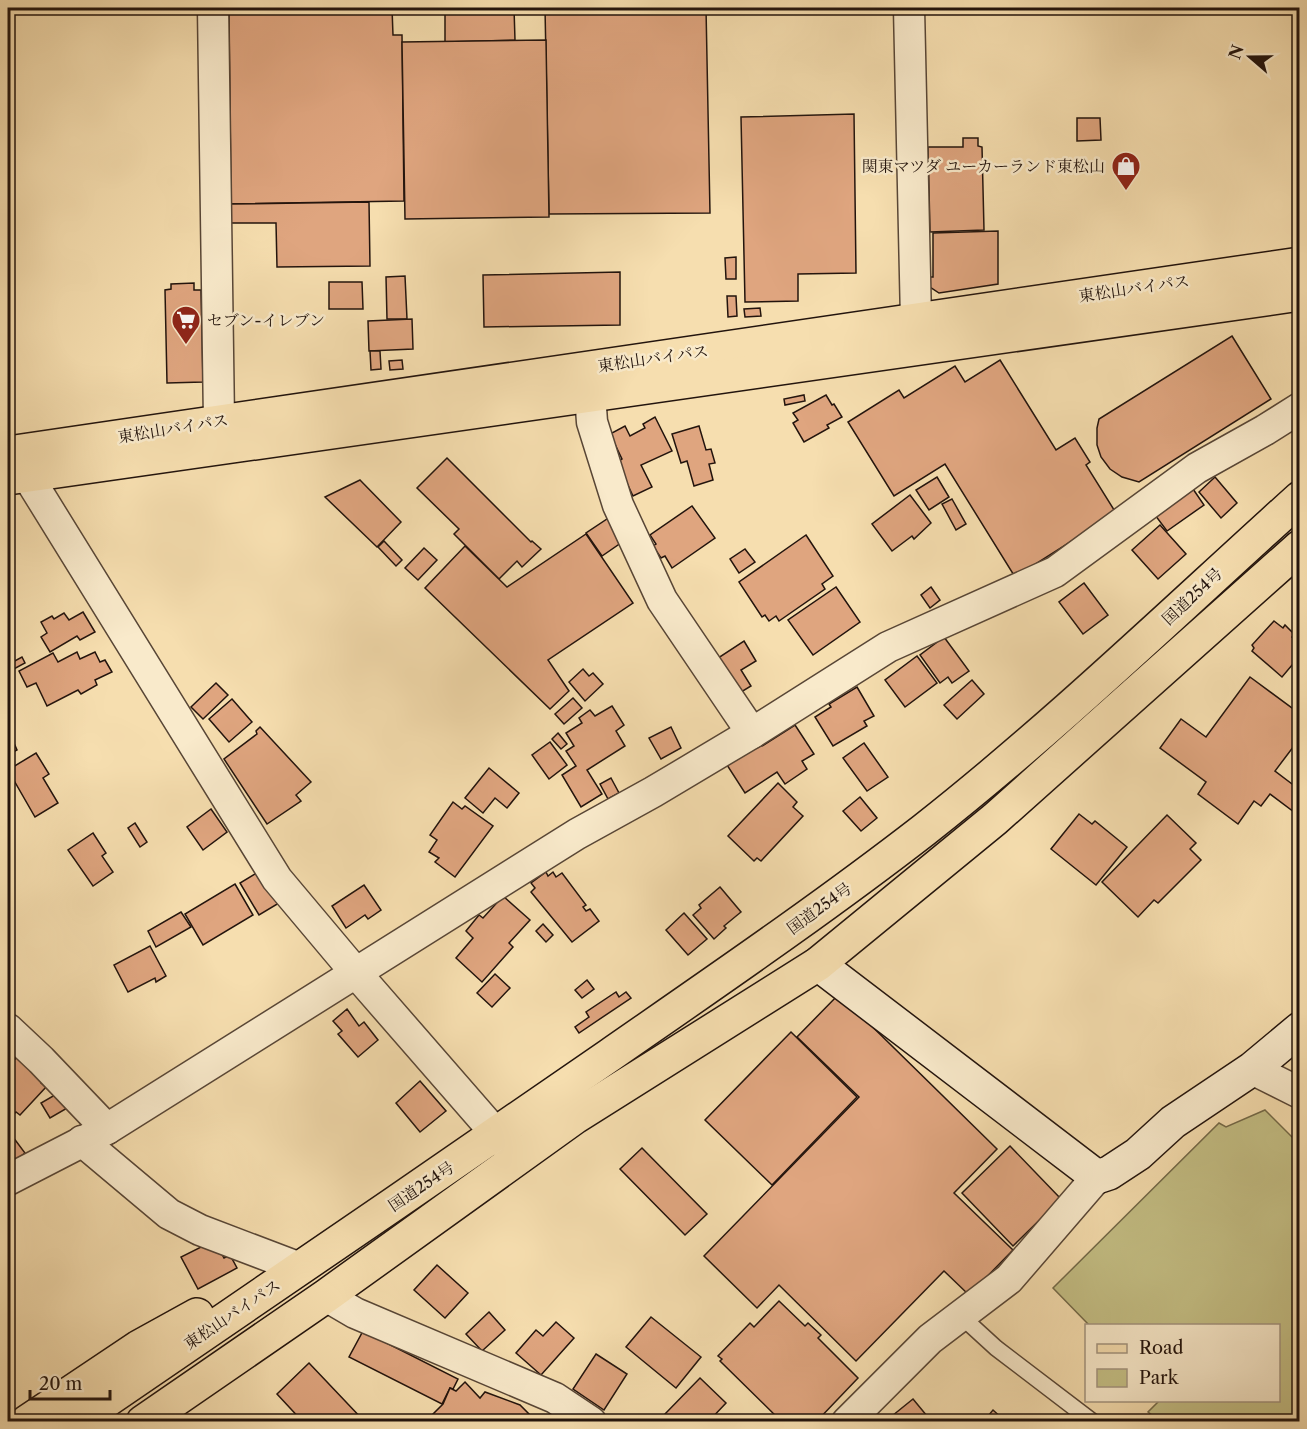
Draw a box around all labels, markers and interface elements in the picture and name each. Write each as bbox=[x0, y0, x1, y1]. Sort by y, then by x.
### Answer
north arrow bbox=[1220, 27, 1280, 87]
text: N bbox=[1224, 42, 1248, 62]
shop icon: 関東マツダ ユーカーランド東松山 bbox=[1110, 150, 1142, 192]
place label: 関東マツダ ユーカーランド東松山 bbox=[862, 156, 1105, 176]
street label: 東松山バイパス bbox=[1077, 270, 1191, 306]
supermarket icon: セブン-イレブン bbox=[170, 304, 202, 346]
place label: セブン-イレブン bbox=[207, 310, 325, 330]
street label: 東松山バイパス bbox=[596, 340, 710, 376]
street label: 東松山バイパス bbox=[116, 409, 230, 447]
street label: 国道254号 bbox=[1158, 563, 1226, 629]
street label: 国道254号 bbox=[783, 878, 855, 938]
street label: 国道254号 bbox=[384, 1157, 458, 1215]
street label: 東松山バイパス bbox=[180, 1274, 284, 1354]
legend bbox=[1085, 1324, 1280, 1402]
text: Road bbox=[1139, 1337, 1184, 1359]
scale bar bbox=[30, 1363, 110, 1401]
text: Park bbox=[1139, 1367, 1180, 1389]
text: 20 m bbox=[39, 1373, 83, 1395]

